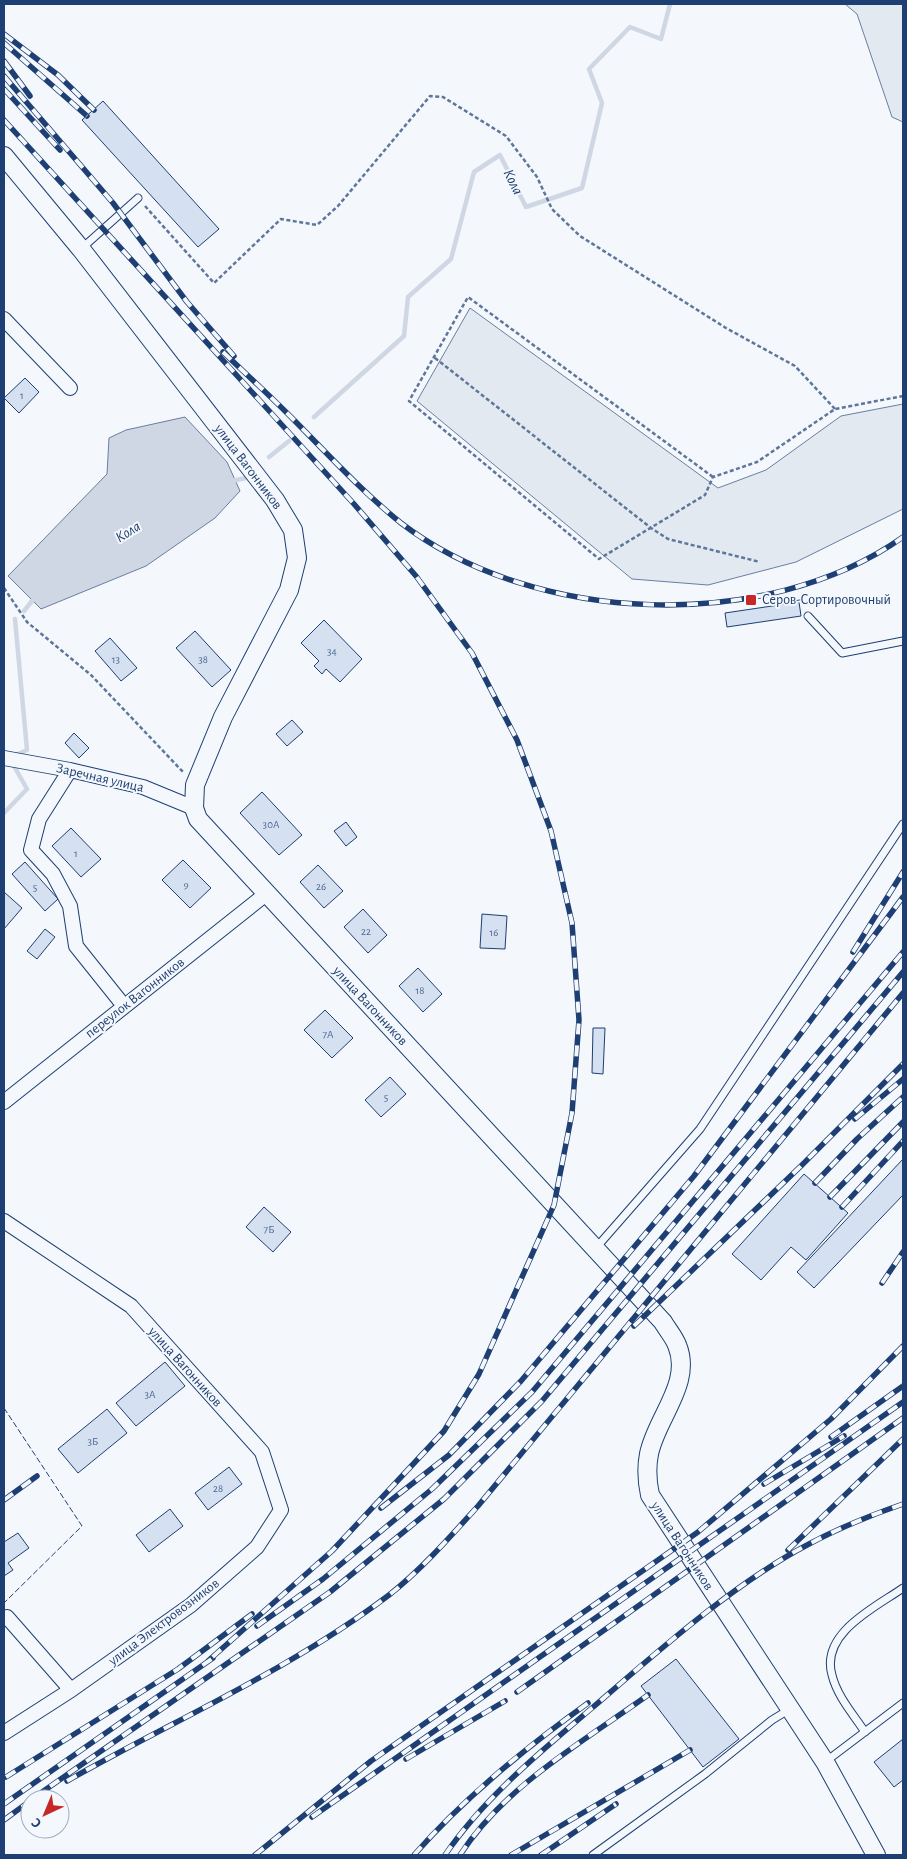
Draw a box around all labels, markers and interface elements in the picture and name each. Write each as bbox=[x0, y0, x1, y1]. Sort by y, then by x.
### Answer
water label: Кола bbox=[501, 167, 525, 197]
house number: 1 bbox=[20, 390, 24, 401]
street label: улица Вагонников bbox=[211, 421, 284, 512]
water label: Кола bbox=[113, 519, 143, 545]
marker: Серов-Сортировочный bbox=[744, 593, 758, 607]
place label: Серов-Сортировочный bbox=[762, 593, 891, 607]
house number: 34 bbox=[327, 646, 337, 657]
house number: 13 bbox=[112, 654, 121, 665]
house number: 38 bbox=[198, 654, 208, 665]
street label: Заречная улица bbox=[55, 761, 146, 795]
house number: 30А bbox=[263, 819, 280, 830]
house number: 1 bbox=[74, 848, 78, 859]
house number: 9 bbox=[183, 879, 189, 890]
house number: 26 bbox=[316, 881, 326, 892]
house number: 5 bbox=[33, 882, 38, 893]
house number: 22 bbox=[361, 926, 371, 937]
house number: 16 bbox=[490, 927, 498, 938]
street label: переулок Вагонников bbox=[83, 955, 187, 1041]
street label: улица Вагонников bbox=[329, 963, 410, 1048]
house number: 18 bbox=[416, 985, 425, 996]
house number: 7А bbox=[322, 1029, 334, 1040]
house number: 5 bbox=[384, 1092, 389, 1103]
house number: 7Б bbox=[264, 1224, 274, 1235]
street label: улица Вагонников bbox=[145, 1324, 224, 1410]
house number: 3А bbox=[145, 1389, 156, 1400]
house number: 3Б bbox=[88, 1436, 98, 1447]
house number: 28 bbox=[213, 1483, 223, 1494]
street label: улица Вагонников bbox=[648, 1498, 716, 1593]
street label: улица Электровозников bbox=[105, 1576, 222, 1669]
north arrow bbox=[20, 1789, 70, 1839]
text: С bbox=[29, 1815, 44, 1830]

